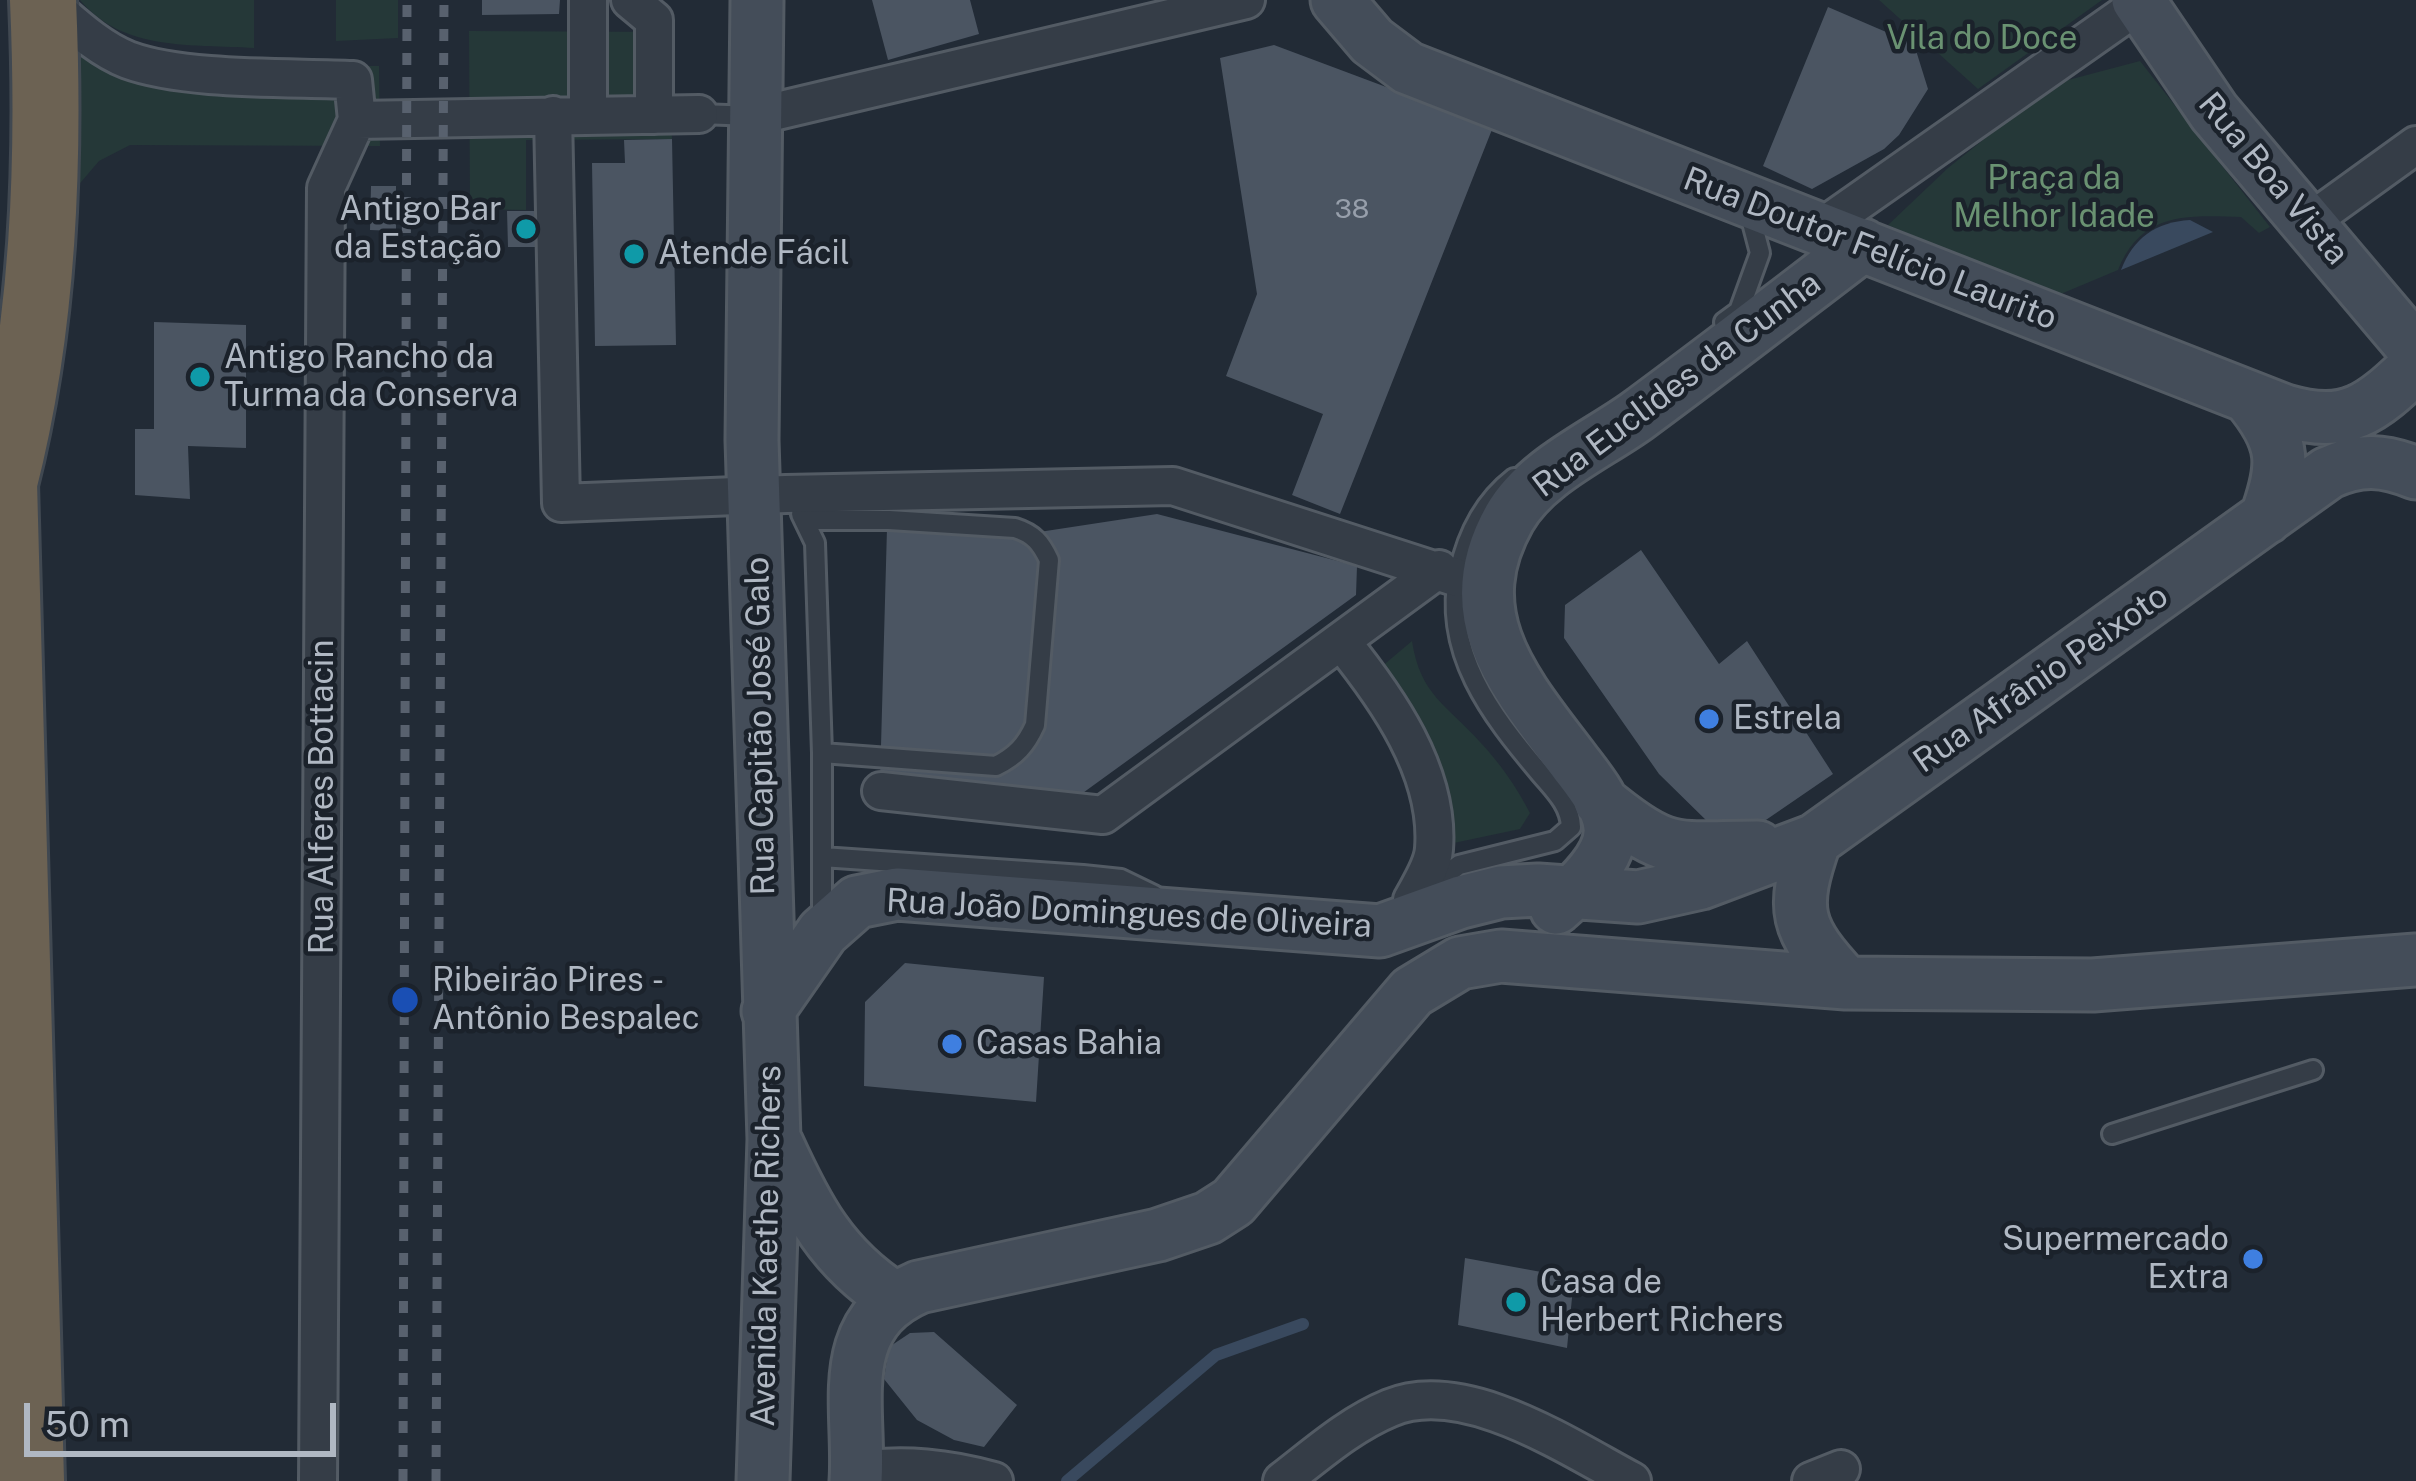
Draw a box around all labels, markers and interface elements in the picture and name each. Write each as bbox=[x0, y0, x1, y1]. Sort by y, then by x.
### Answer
park label: Vila do Doce bbox=[1886, 19, 2078, 59]
street label: Rua Boa Vista bbox=[2190, 85, 2356, 273]
street label: Rua Doutor Felício Laurito bbox=[1678, 159, 2062, 339]
park label: Praça da Melhor Idade bbox=[1953, 159, 2155, 237]
place label: Antigo Bar da Estação bbox=[334, 190, 502, 268]
house number: 38 bbox=[1335, 194, 1369, 226]
marker: Antigo Bar da Estação bbox=[513, 216, 539, 242]
place label: Atende Fácil bbox=[658, 234, 850, 274]
marker: Atende Fácil bbox=[621, 241, 647, 267]
street label: Rua Euclides da Cunha bbox=[1525, 264, 1829, 506]
place label: Antigo Rancho da Turma da Conserva bbox=[224, 338, 518, 416]
marker: Antigo Rancho da Turma da Conserva bbox=[187, 364, 213, 390]
street label: Rua Capitão José Galo bbox=[738, 556, 784, 896]
street label: Rua Afrânio Peixoto bbox=[1906, 576, 2176, 782]
street label: Rua Alferes Bottacin bbox=[303, 639, 343, 955]
place label: Estrela bbox=[1733, 699, 1842, 739]
marker: Estrela bbox=[1696, 706, 1722, 732]
street label: Rua João Domingues de Oliveira bbox=[885, 882, 1373, 946]
place label: Ribeirão Pires - Antônio Bespalec bbox=[432, 961, 700, 1039]
marker: Ribeirão Pires - Antônio Bespalec bbox=[389, 984, 421, 1016]
place label: Casas Bahia bbox=[976, 1024, 1162, 1064]
marker: Casas Bahia bbox=[939, 1031, 965, 1057]
street label: Avenida Kaethe Richers bbox=[744, 1065, 790, 1427]
place label: Supermercado Extra bbox=[2002, 1220, 2229, 1298]
marker: Supermercado Extra bbox=[2240, 1246, 2266, 1272]
place label: Casa de Herbert Richers bbox=[1540, 1263, 1784, 1341]
marker: Casa de Herbert Richers bbox=[1503, 1289, 1529, 1315]
scale bar bbox=[30, 1379, 342, 1453]
text: 50 m bbox=[45, 1403, 130, 1445]

